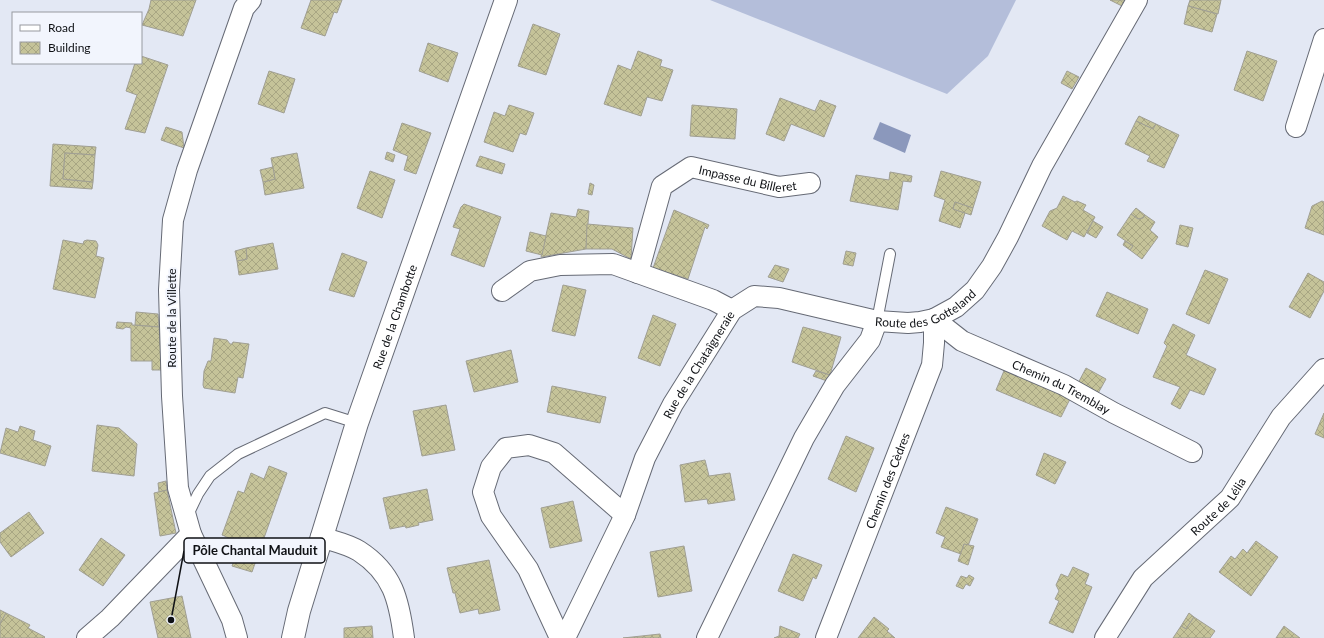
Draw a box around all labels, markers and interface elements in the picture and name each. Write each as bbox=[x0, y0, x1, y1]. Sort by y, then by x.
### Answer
legend bbox=[12, 12, 142, 64]
text: Road bbox=[48, 20, 75, 35]
text: Building bbox=[48, 40, 91, 55]
street label: Impasse du Billeret bbox=[697, 162, 798, 195]
street label: Rue de la Chambotte bbox=[369, 262, 420, 371]
street label: Route de la Villette bbox=[164, 268, 179, 368]
street label: Route des Gotteland bbox=[875, 286, 979, 331]
street label: Rue de la Chataîgneraie bbox=[659, 308, 737, 421]
street label: Chemin du Tremblay bbox=[1010, 356, 1114, 417]
street label: Chemin des Cèdres bbox=[862, 430, 913, 531]
street label: Route de Lélia bbox=[1187, 475, 1249, 538]
callout: Pôle Chantal Mauduit bbox=[184, 538, 325, 563]
text: Pôle Chantal Mauduit bbox=[192, 542, 318, 558]

